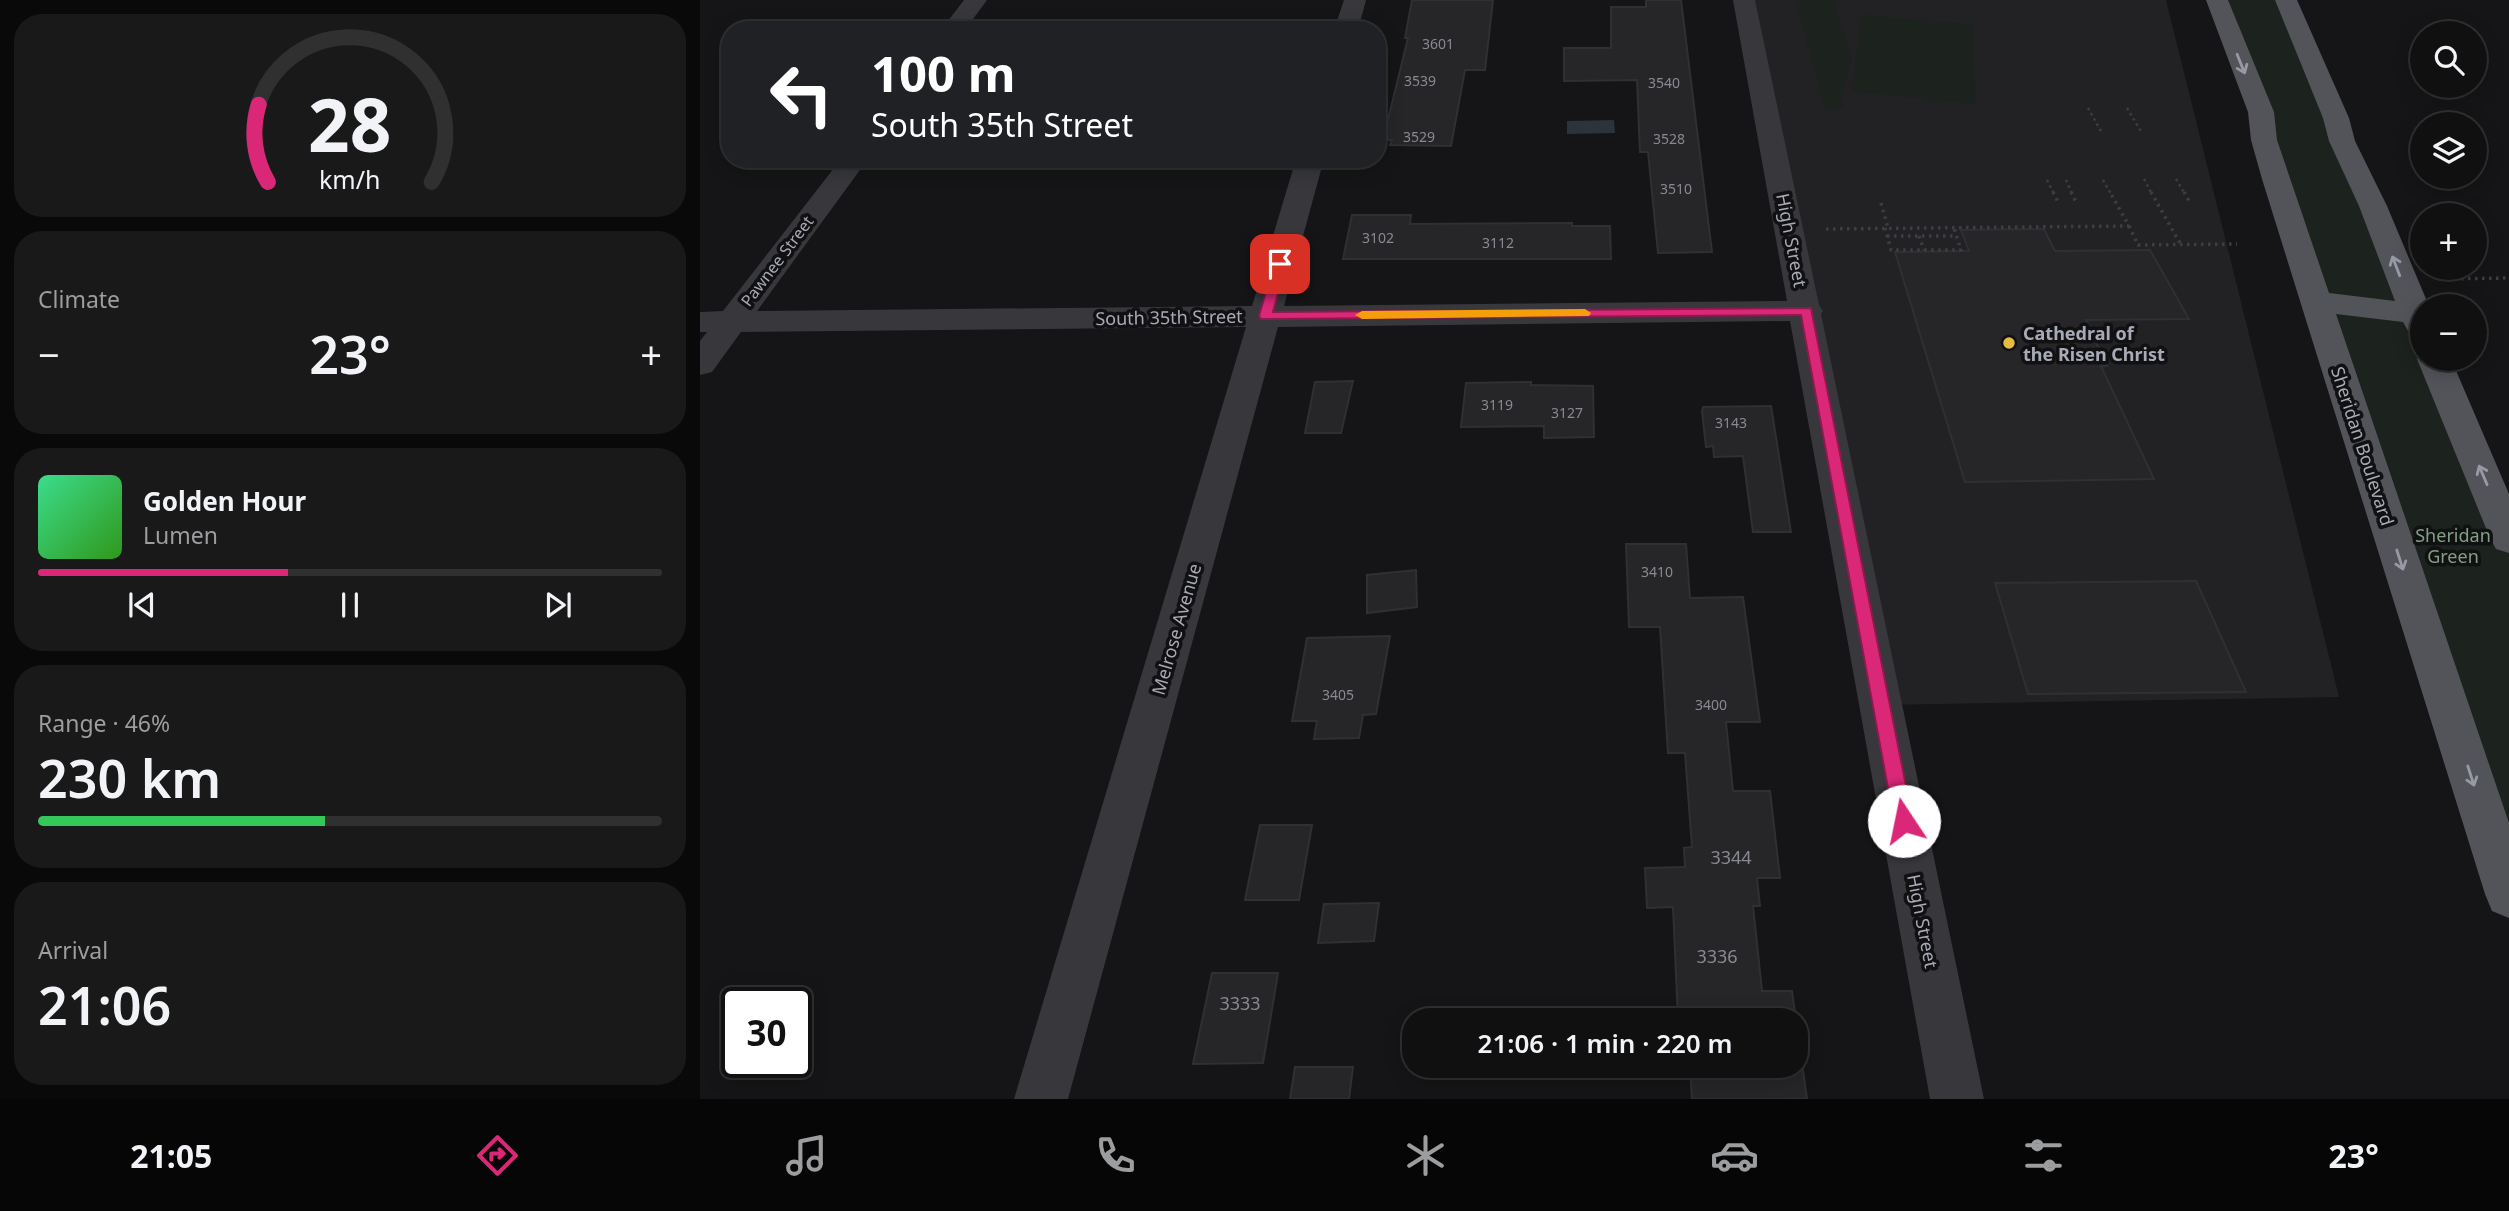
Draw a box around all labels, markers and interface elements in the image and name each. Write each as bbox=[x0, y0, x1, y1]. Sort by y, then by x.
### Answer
map controls bbox=[2410, 21, 2487, 371]
button: search bbox=[2410, 21, 2487, 98]
house number: 3601 bbox=[1422, 34, 1454, 53]
text: 100 m bbox=[871, 40, 1016, 106]
icon: left bbox=[756, 49, 847, 140]
one-way arrow bbox=[2236, 53, 2249, 74]
house number: 3539 bbox=[1404, 71, 1436, 90]
house number: 3540 bbox=[1648, 73, 1680, 92]
text: 28 bbox=[308, 74, 392, 173]
text: South 35th Street bbox=[871, 103, 1133, 146]
button: layers bbox=[2410, 112, 2487, 189]
house number: 3529 bbox=[1403, 127, 1435, 146]
house number: 3528 bbox=[1653, 129, 1685, 148]
text: km/h bbox=[319, 161, 381, 195]
house number: 3510 bbox=[1660, 179, 1692, 198]
street label: High Street bbox=[1771, 191, 1813, 289]
button: + bbox=[2410, 203, 2487, 280]
street label: Pawnee Street bbox=[736, 211, 818, 311]
house number: 3102 bbox=[1362, 228, 1394, 247]
house number: 3112 bbox=[1482, 233, 1514, 252]
pin bbox=[1250, 234, 1310, 294]
icon: arrive bbox=[1261, 245, 1299, 283]
one-way arrow bbox=[2389, 255, 2402, 277]
text: Climate bbox=[38, 283, 120, 315]
button: − bbox=[2410, 294, 2487, 371]
street label: South 35th Street bbox=[1095, 304, 1243, 330]
text: 23° bbox=[309, 318, 391, 389]
place label: Cathedral of the Risen Christ bbox=[2023, 321, 2165, 366]
text: − bbox=[38, 328, 60, 380]
text: + bbox=[640, 328, 662, 380]
marker: Cathedral of the Risen Christ bbox=[2001, 335, 2017, 351]
street label: Sheridan Boulevard bbox=[2326, 363, 2400, 529]
house number: 3119 bbox=[1481, 395, 1513, 414]
house number: 3127 bbox=[1551, 403, 1583, 422]
house number: 3143 bbox=[1715, 413, 1747, 432]
one-way arrow bbox=[2476, 465, 2489, 486]
text: Golden Hour bbox=[143, 483, 306, 519]
text: Lumen bbox=[143, 519, 218, 551]
park label: Sheridan Green bbox=[2415, 523, 2491, 568]
one-way arrow bbox=[2395, 548, 2407, 570]
street label: Melrose Avenue bbox=[1146, 560, 1206, 698]
house number: 3410 bbox=[1641, 562, 1673, 581]
icon: previous bbox=[123, 586, 161, 624]
icon: pause bbox=[331, 586, 369, 624]
icon: next bbox=[539, 586, 577, 624]
house number: 3405 bbox=[1322, 685, 1354, 704]
house number: 3400 bbox=[1695, 695, 1727, 714]
text: Range · 46% bbox=[38, 707, 170, 739]
text: 230 km bbox=[38, 742, 221, 813]
one-way arrow bbox=[2465, 765, 2478, 787]
position arrow bbox=[1867, 784, 1941, 858]
house number: 3344 bbox=[1710, 845, 1752, 869]
street label: High Street bbox=[1902, 872, 1944, 970]
text: Arrival bbox=[38, 934, 108, 966]
house number: 3336 bbox=[1696, 944, 1738, 968]
text: 21:06 bbox=[38, 969, 171, 1040]
speed limit sign: 30 bbox=[721, 987, 812, 1078]
house number: 3333 bbox=[1219, 991, 1261, 1015]
text: 21:06 · 1 min · 220 m bbox=[1478, 1025, 1732, 1061]
icon: directions bbox=[473, 1131, 522, 1180]
icon: music bbox=[782, 1131, 831, 1180]
icon: phone bbox=[1091, 1131, 1140, 1180]
icon: climate bbox=[1401, 1131, 1450, 1180]
icon: car bbox=[1710, 1131, 1759, 1180]
icon: filters bbox=[2019, 1131, 2068, 1180]
text: 21:05 bbox=[130, 1134, 212, 1177]
text: 23° bbox=[2329, 1134, 2379, 1177]

